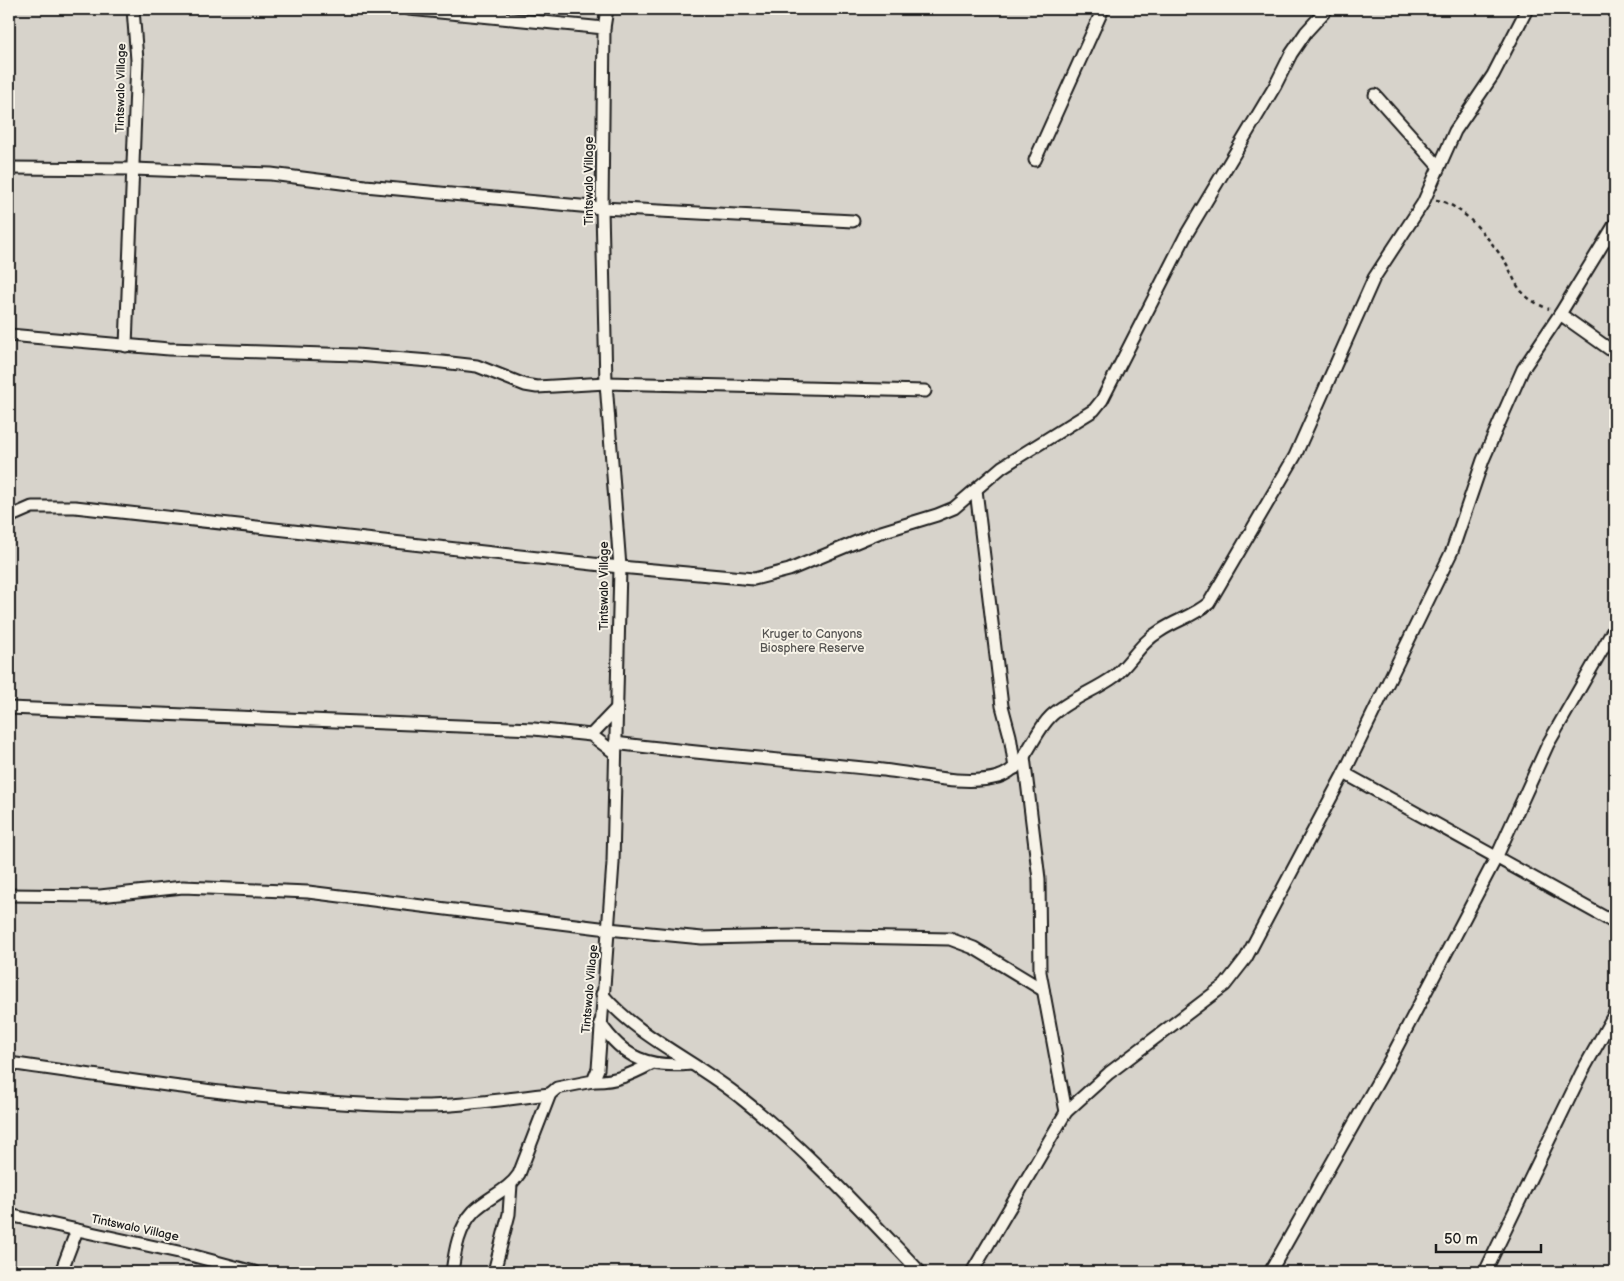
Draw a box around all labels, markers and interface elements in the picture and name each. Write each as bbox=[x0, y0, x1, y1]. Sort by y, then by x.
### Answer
street label: Tintswalo Village bbox=[113, 43, 129, 133]
street label: Tintswalo Village bbox=[582, 136, 597, 226]
street label: Tintswalo Village bbox=[597, 541, 612, 631]
park label: Kruger to Canyons Biosphere Reserve bbox=[760, 627, 864, 656]
street label: Tintswalo Village bbox=[579, 944, 601, 1034]
street label: Tintswalo Village bbox=[90, 1211, 180, 1245]
scale bar bbox=[1436, 1221, 1542, 1253]
text: 50 m bbox=[1444, 1230, 1478, 1249]

